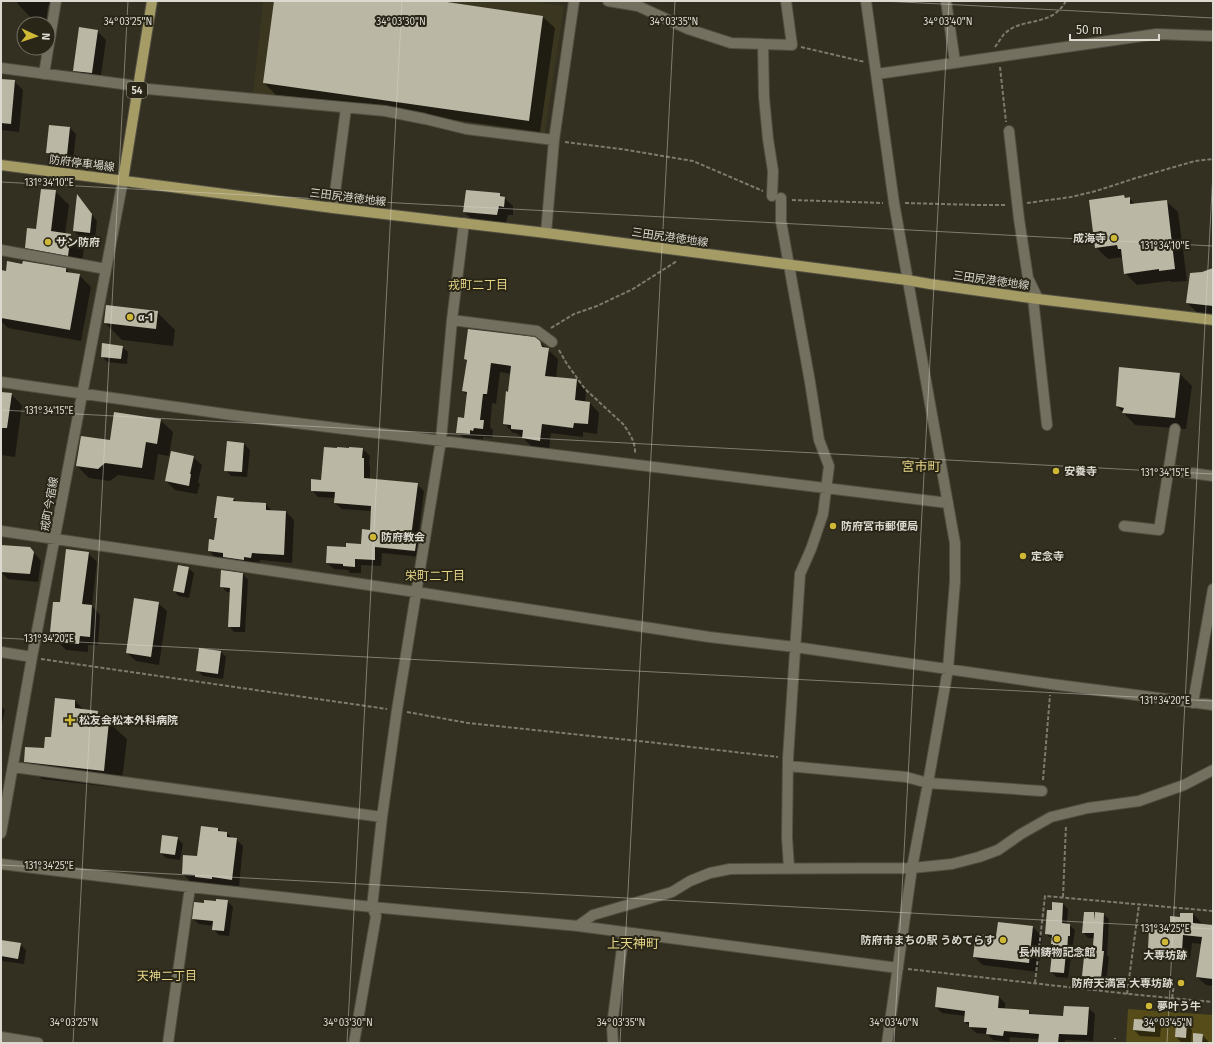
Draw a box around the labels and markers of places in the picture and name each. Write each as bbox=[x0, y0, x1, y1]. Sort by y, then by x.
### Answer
place label: 成海寺 bbox=[1073, 232, 1106, 245]
marker: 成海寺 bbox=[1109, 233, 1119, 243]
place label: サン防府 bbox=[56, 236, 100, 249]
marker: サン防府 bbox=[43, 237, 53, 247]
place label: α-1 bbox=[138, 311, 153, 324]
marker: α-1 bbox=[125, 312, 135, 322]
place label: 安養寺 bbox=[1064, 465, 1097, 478]
marker: 安養寺 bbox=[1051, 466, 1061, 476]
place label: 防府宮市郵便局 bbox=[841, 520, 918, 533]
marker: 防府宮市郵便局 bbox=[828, 521, 838, 531]
place label: 防府教会 bbox=[381, 531, 425, 544]
marker: 防府教会 bbox=[368, 532, 378, 542]
place label: 定念寺 bbox=[1031, 550, 1064, 563]
marker: 定念寺 bbox=[1018, 551, 1028, 561]
marker: 松友会松本外科病院 bbox=[64, 714, 76, 726]
place label: 松友会松本外科病院 bbox=[79, 714, 178, 727]
place label: 防府市まちの駅 うめてらす bbox=[861, 934, 995, 947]
marker: 長州鋳物記念館 bbox=[1052, 934, 1062, 944]
marker: 防府市まちの駅 うめてらす bbox=[998, 935, 1008, 945]
marker: 大専坊跡 bbox=[1160, 937, 1170, 947]
place label: 長州鋳物記念館 bbox=[1019, 946, 1096, 959]
place label: 大専坊跡 bbox=[1143, 949, 1187, 962]
place label: 防府天満宮 大専坊跡 bbox=[1071, 977, 1173, 990]
marker: 防府天満宮 大専坊跡 bbox=[1176, 978, 1186, 988]
place label: 夢叶う牛 bbox=[1157, 1000, 1201, 1013]
marker: 夢叶う牛 bbox=[1144, 1001, 1154, 1011]

